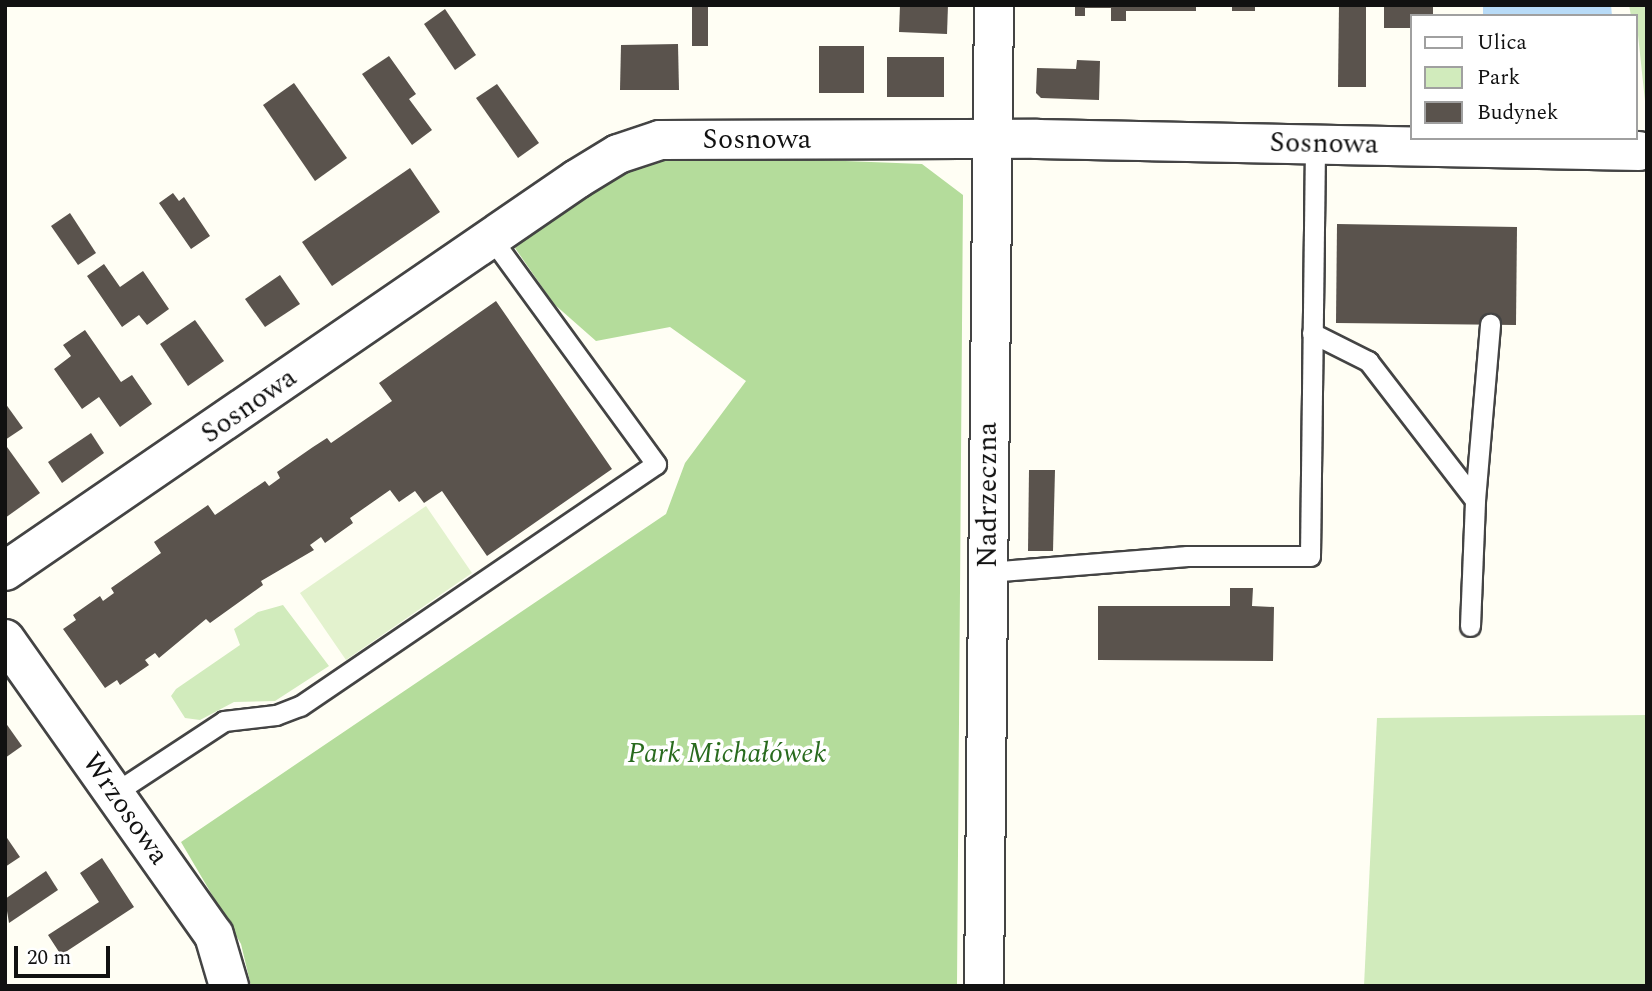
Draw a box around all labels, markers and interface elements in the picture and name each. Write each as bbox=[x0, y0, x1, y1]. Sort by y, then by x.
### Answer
legend bbox=[1410, 14, 1638, 140]
text: Ulica bbox=[1477, 27, 1527, 59]
text: Park bbox=[1477, 62, 1520, 94]
text: Budynek bbox=[1477, 97, 1559, 129]
street label: Sosnowa bbox=[703, 123, 811, 157]
street label: Sosnowa bbox=[1269, 126, 1379, 162]
street label: Sosnowa bbox=[195, 361, 303, 451]
street label: Nadrzeczna bbox=[971, 422, 1005, 568]
park label: Park Michałówek bbox=[627, 737, 827, 771]
street label: Wrzosowa bbox=[74, 747, 176, 871]
scale bar bbox=[18, 932, 114, 976]
text: 20 m bbox=[27, 942, 71, 974]

